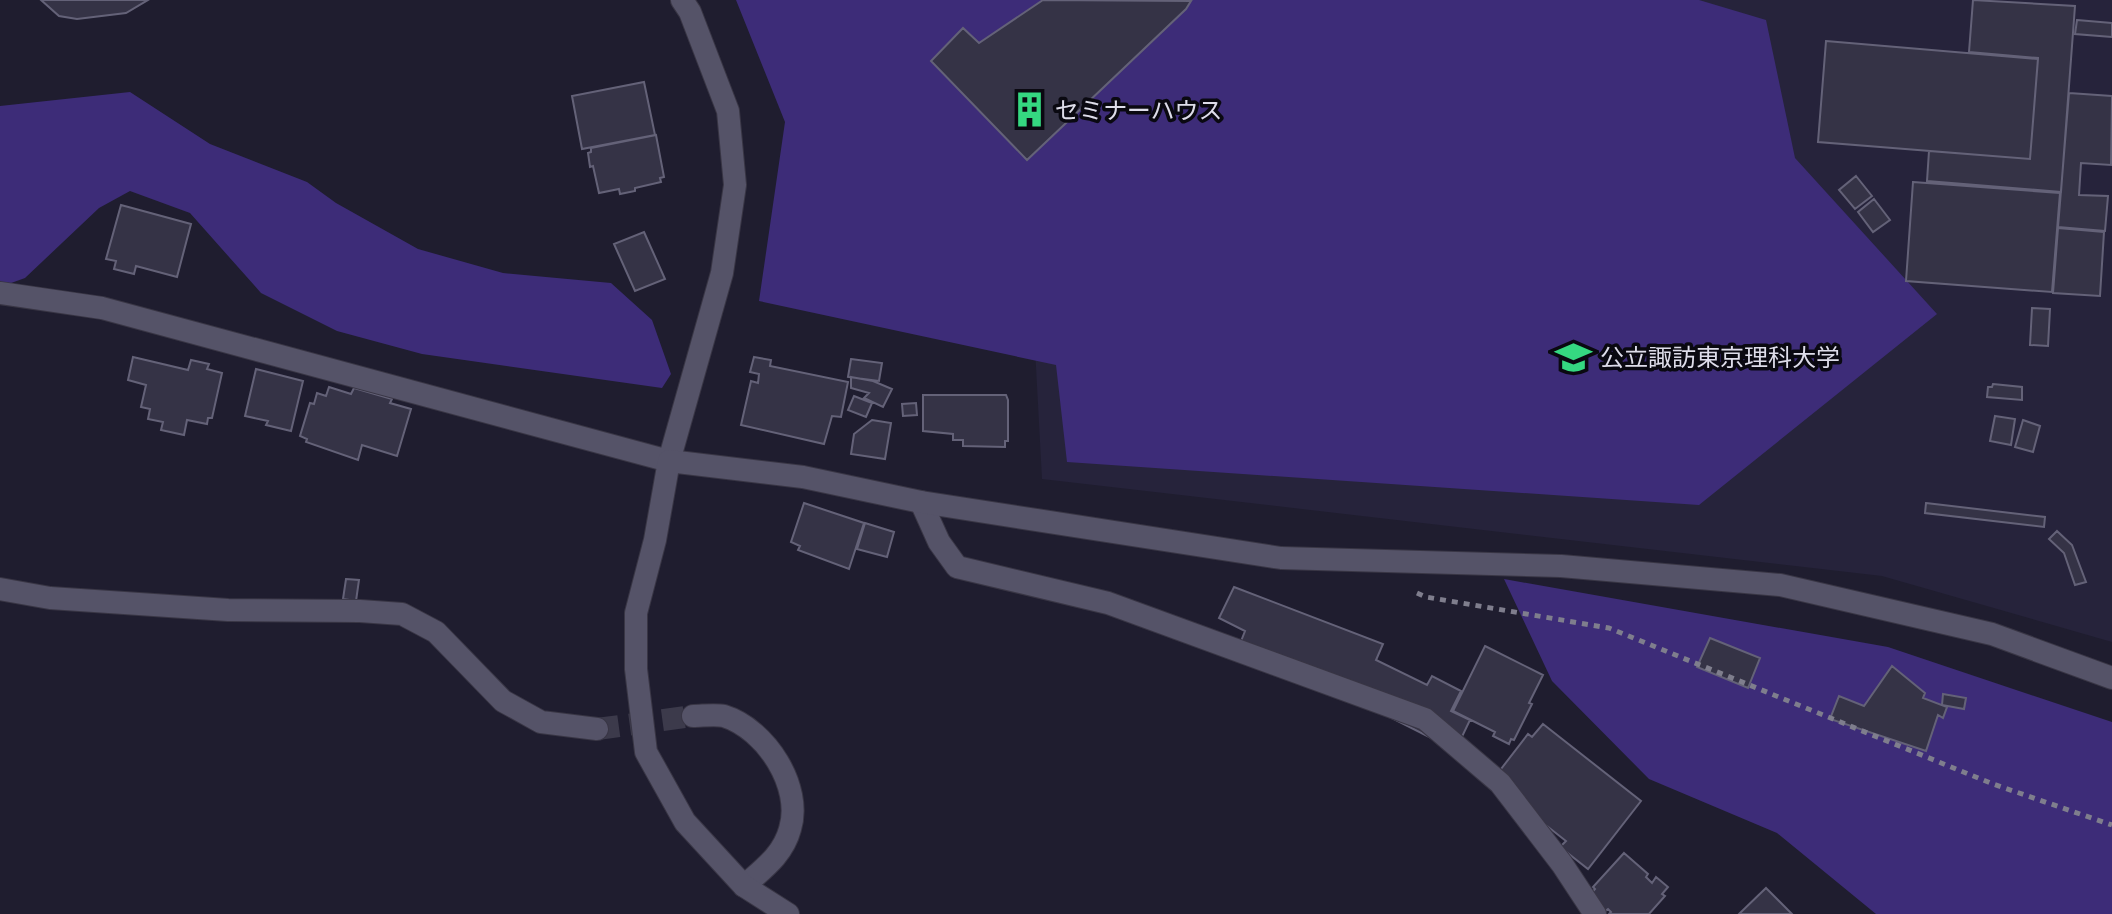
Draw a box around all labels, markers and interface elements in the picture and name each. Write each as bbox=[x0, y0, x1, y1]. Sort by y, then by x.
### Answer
building icon: セミナーハウス bbox=[1010, 91, 1048, 129]
place label: セミナーハウス bbox=[1055, 96, 1223, 125]
school or university icon: 公立諏訪東京理科大学 bbox=[1555, 338, 1593, 376]
place label: 公立諏訪東京理科大学 bbox=[1600, 343, 1840, 372]

